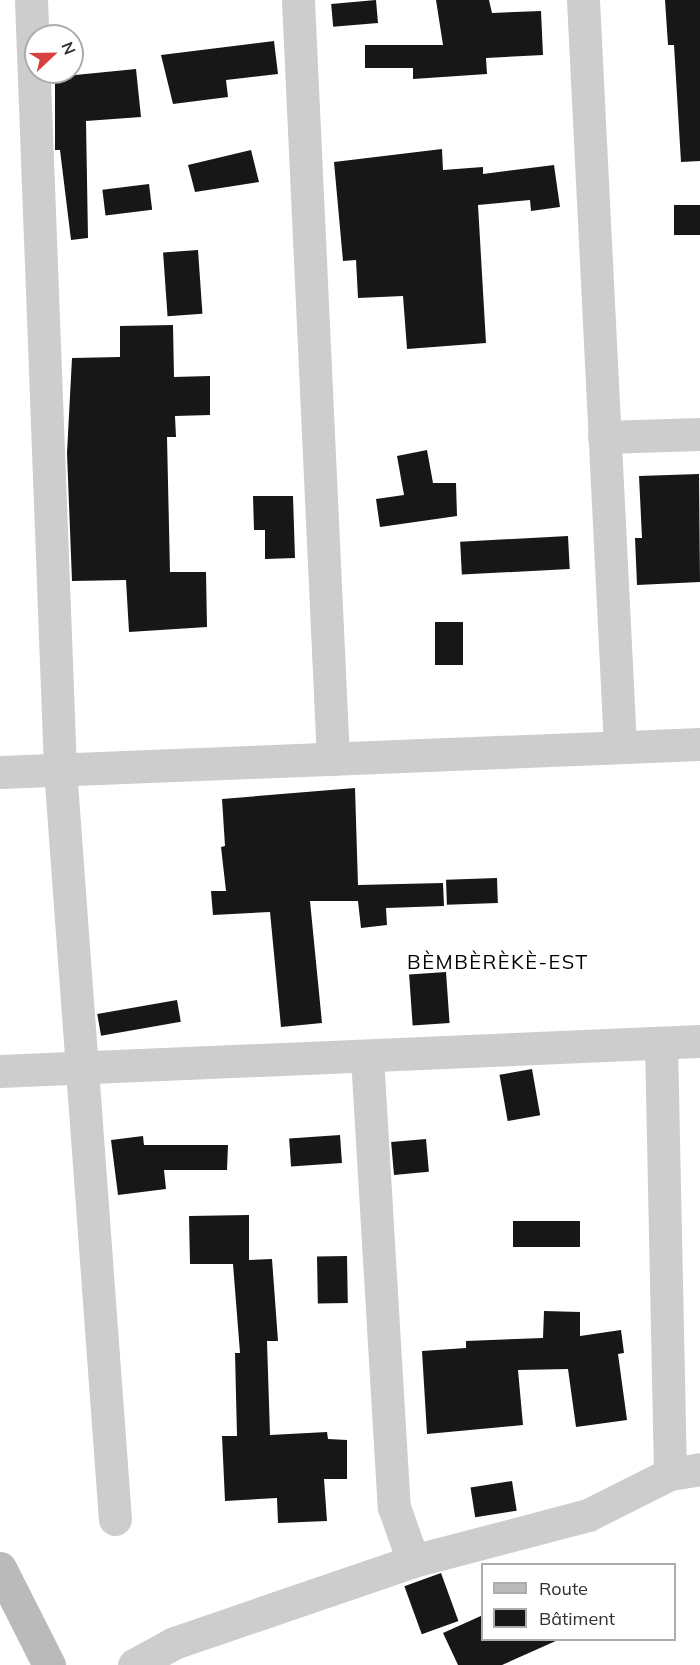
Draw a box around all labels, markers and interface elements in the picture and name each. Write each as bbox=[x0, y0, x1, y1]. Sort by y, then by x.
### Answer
north arrow bbox=[24, 24, 84, 84]
text: N bbox=[57, 39, 80, 57]
district label: BÈMBÈRÈKÈ-EST bbox=[407, 949, 589, 973]
legend bbox=[481, 1563, 676, 1641]
text: Route bbox=[539, 1577, 588, 1600]
text: Bâtiment bbox=[539, 1607, 615, 1630]

